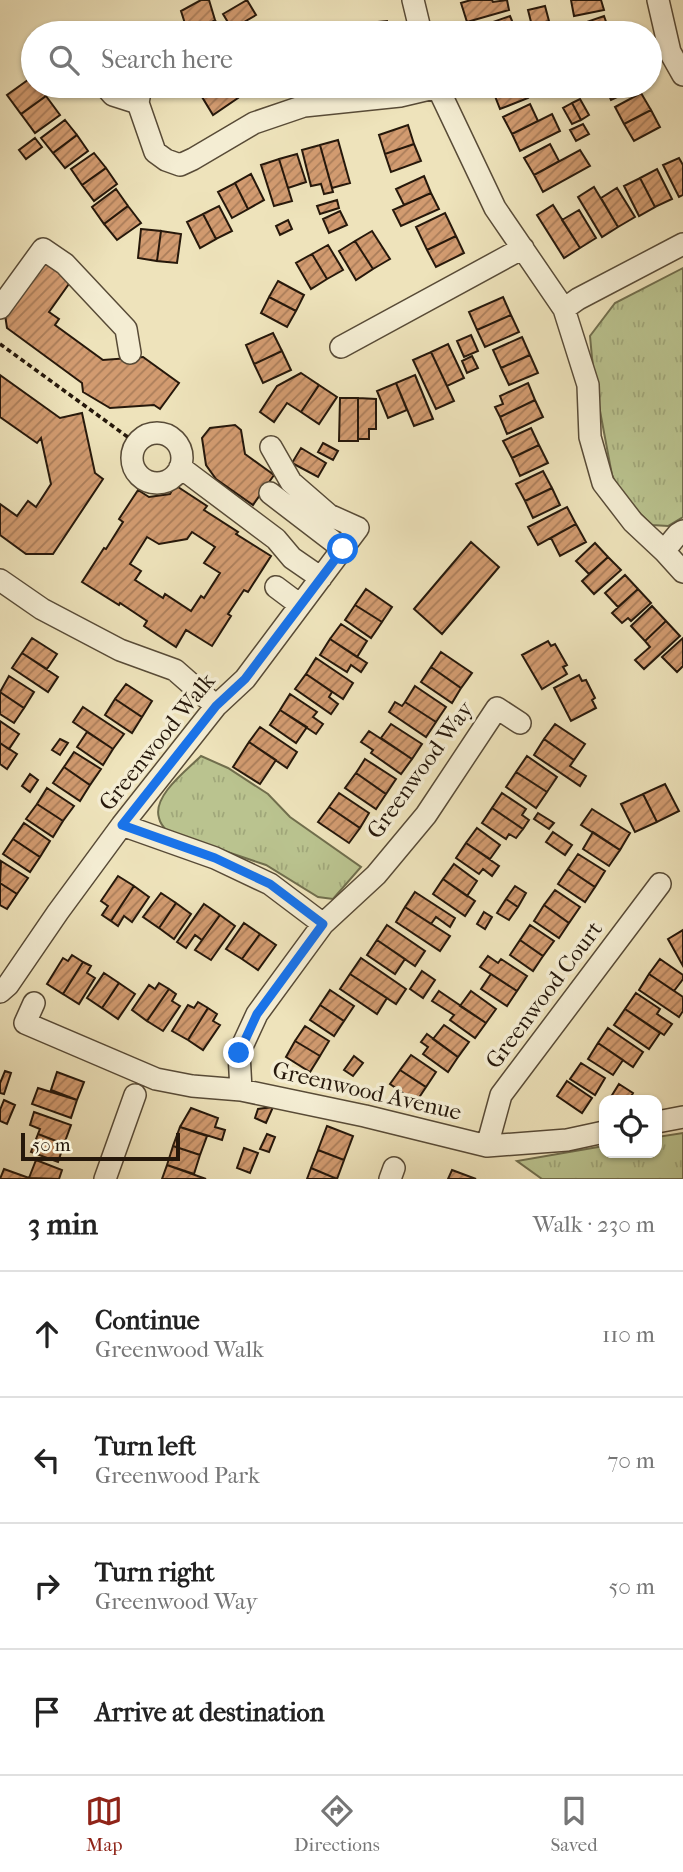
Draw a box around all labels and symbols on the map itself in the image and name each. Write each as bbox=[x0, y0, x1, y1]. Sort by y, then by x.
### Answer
route start bbox=[327, 533, 358, 564]
street label: Greenwood Walk bbox=[93, 667, 221, 816]
street label: Greenwood Way bbox=[361, 696, 479, 844]
street label: Greenwood Court bbox=[480, 916, 608, 1074]
route end bbox=[223, 1037, 254, 1068]
street label: Greenwood Avenue bbox=[270, 1056, 464, 1126]
scale bar bbox=[21, 1130, 180, 1162]

